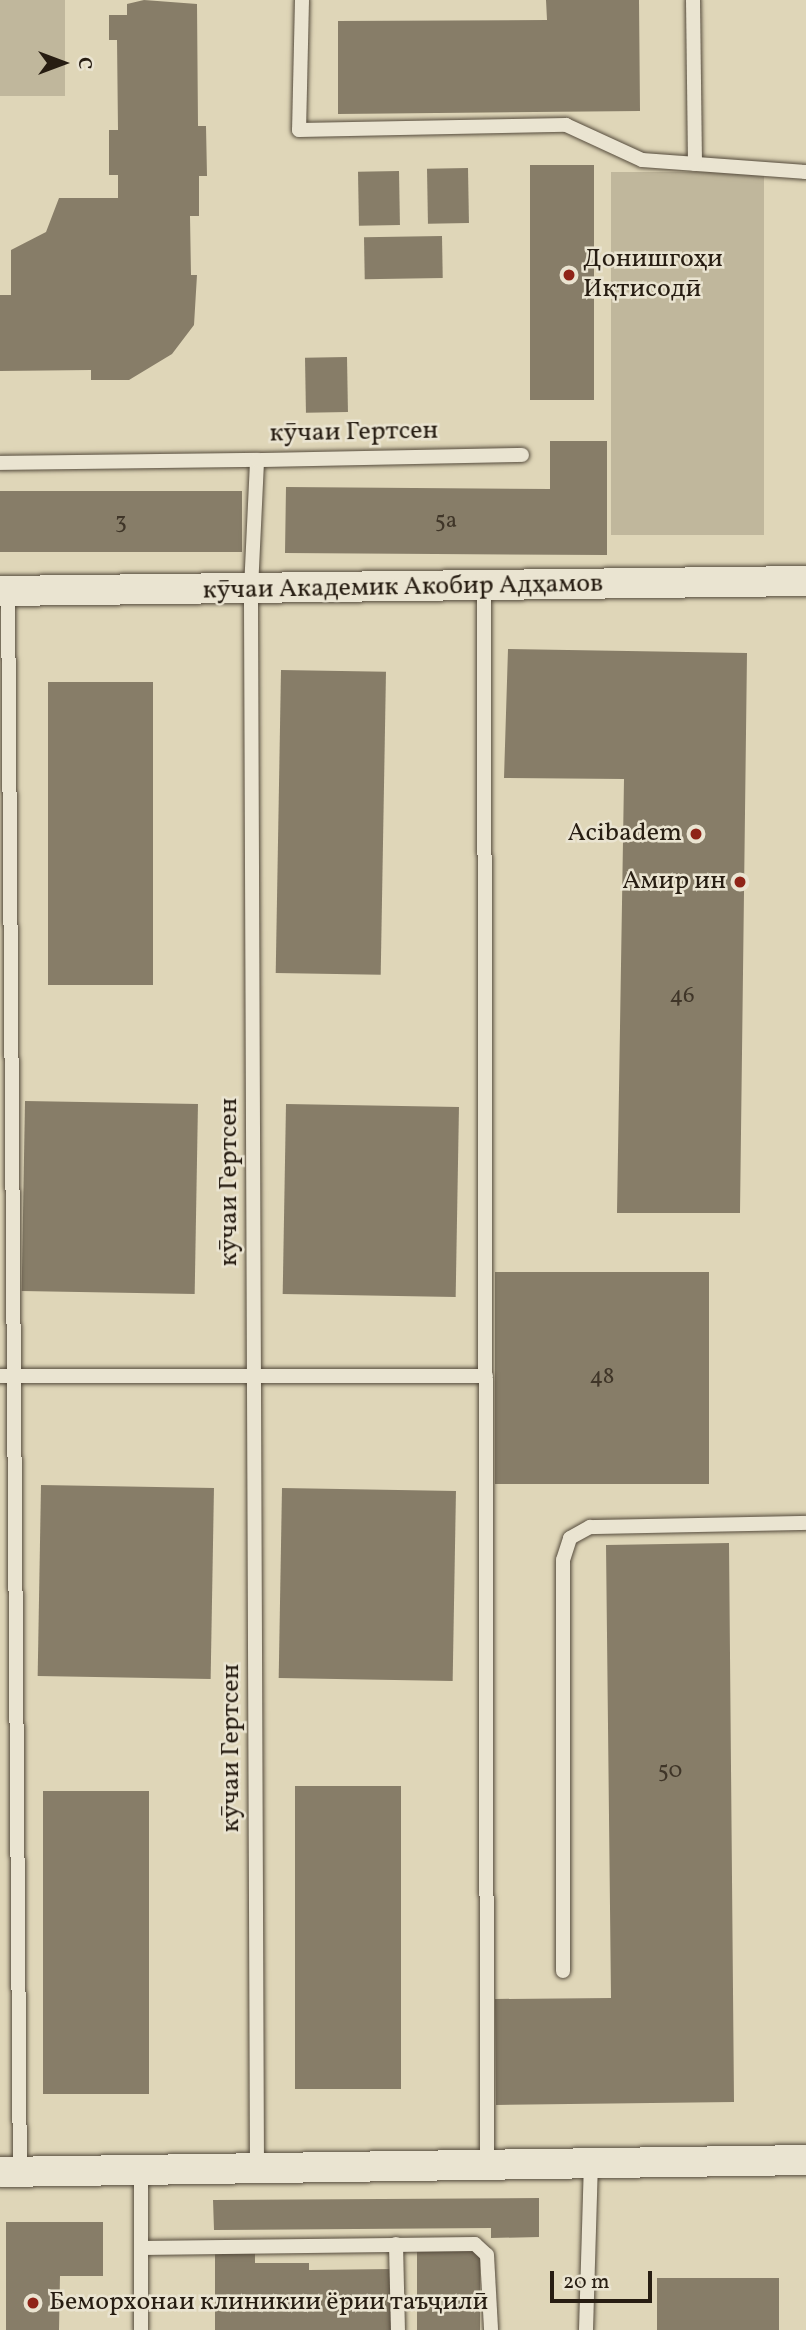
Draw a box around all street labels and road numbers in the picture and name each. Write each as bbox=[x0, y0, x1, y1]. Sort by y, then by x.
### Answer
street label: кӯчаи Гертсен bbox=[269, 416, 439, 450]
street label: кӯчаи Академик Акобир Адҳамов bbox=[203, 569, 603, 607]
street label: кӯчаи Гертсен bbox=[214, 1098, 246, 1266]
street label: кӯчаи Гертсен bbox=[216, 1664, 248, 1832]

